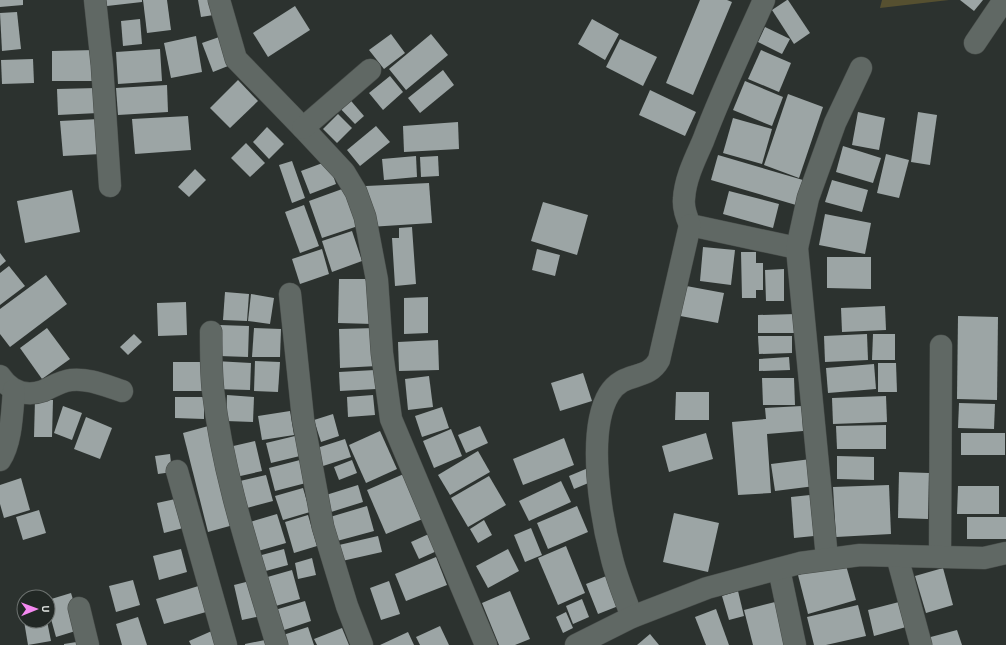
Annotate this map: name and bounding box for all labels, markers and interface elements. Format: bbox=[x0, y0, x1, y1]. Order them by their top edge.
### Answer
north arrow bbox=[16, 589, 56, 629]
text: U bbox=[40, 605, 51, 612]

